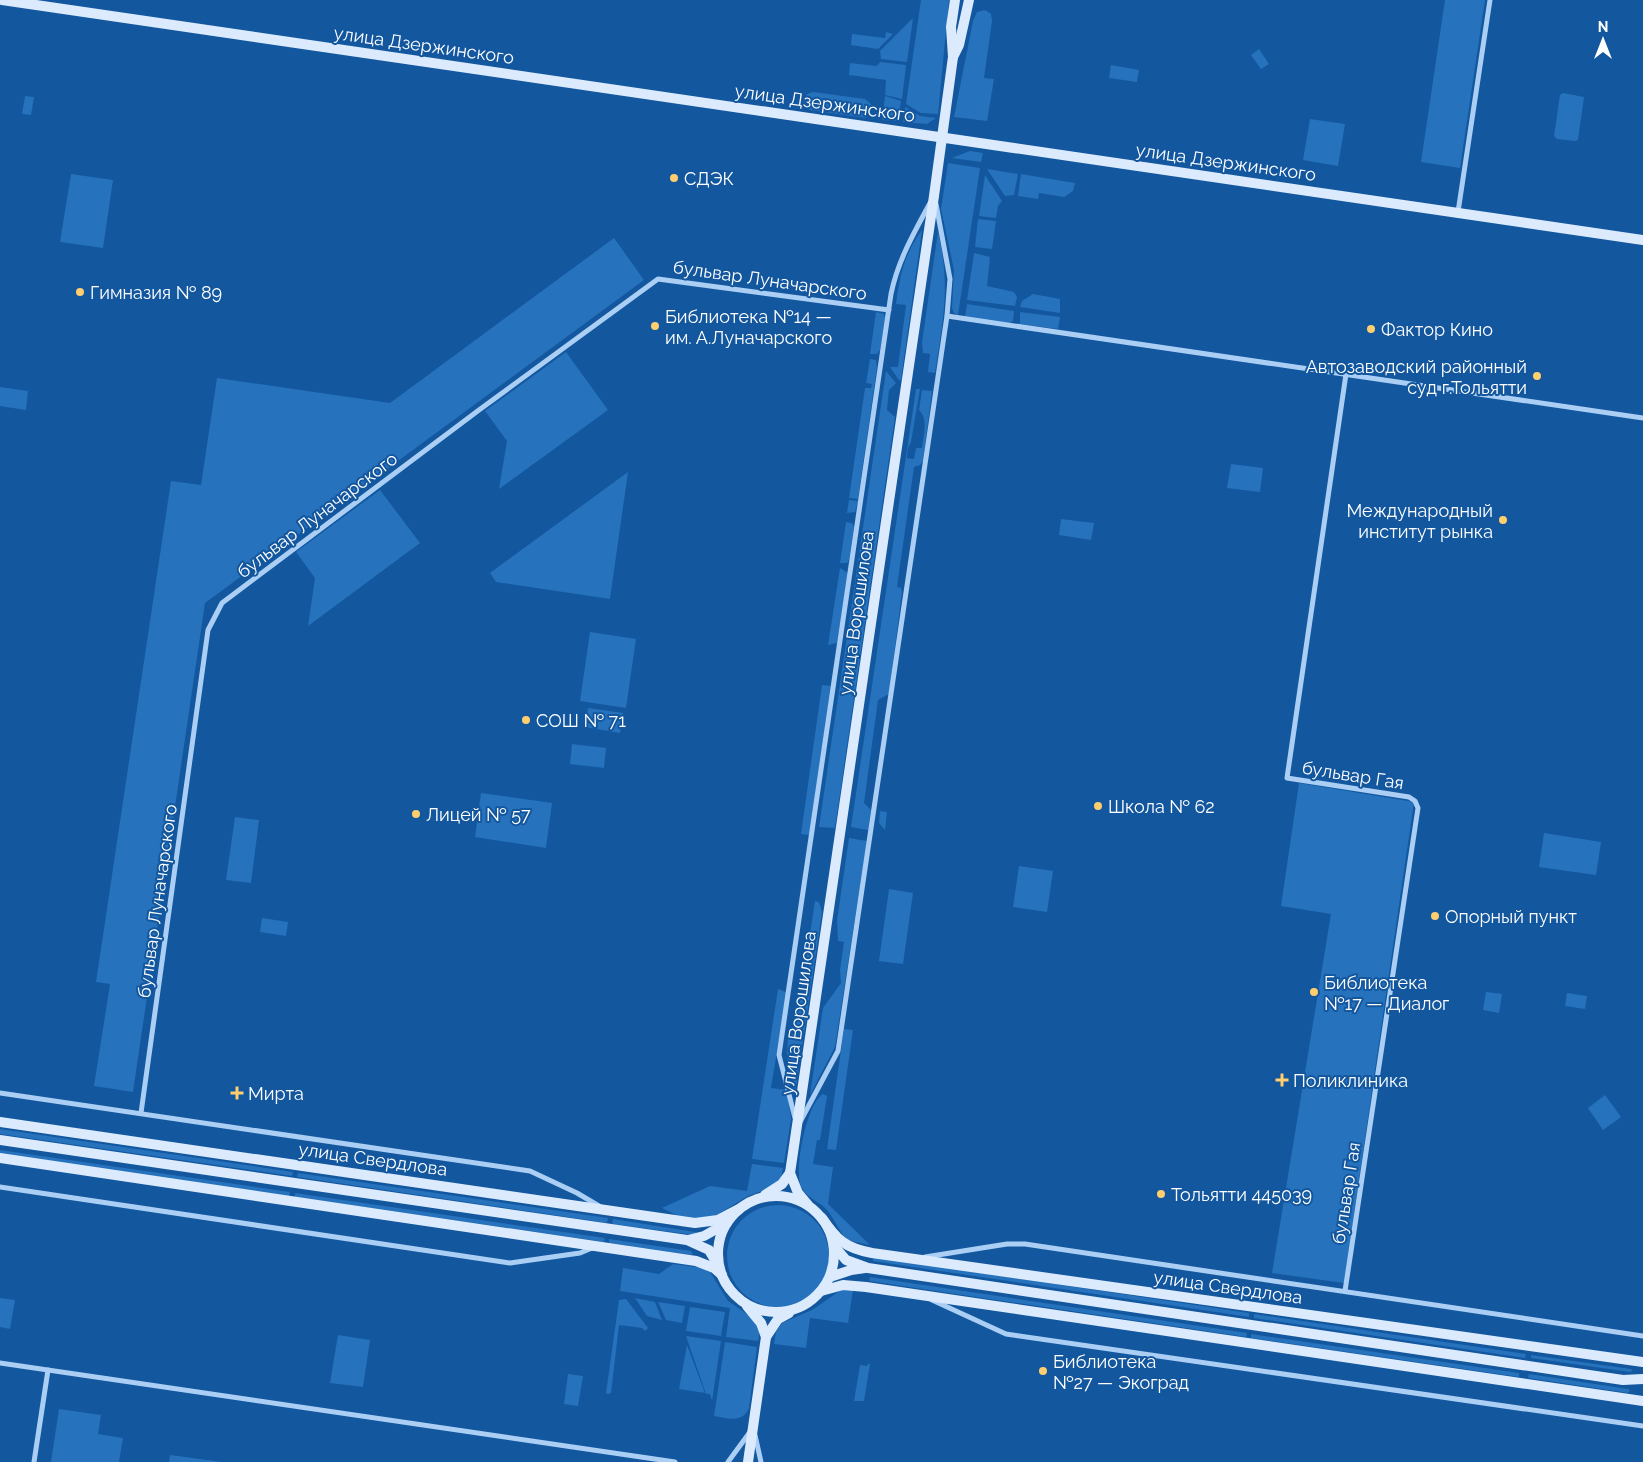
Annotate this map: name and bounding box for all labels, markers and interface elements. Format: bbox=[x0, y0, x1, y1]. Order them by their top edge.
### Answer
north arrow bbox=[1578, 15, 1628, 65]
text: N bbox=[1598, 19, 1608, 35]
street label: улица Дзержинского bbox=[333, 22, 516, 68]
street label: улица Дзержинского bbox=[734, 80, 917, 126]
street label: улица Дзержинского bbox=[1135, 139, 1318, 185]
place label: СДЭК bbox=[684, 168, 734, 189]
marker: СДЭК bbox=[668, 172, 680, 184]
street label: бульвар Луначарского bbox=[672, 256, 868, 304]
place label: Гимназия № 89 bbox=[90, 282, 222, 303]
marker: Гимназия № 89 bbox=[74, 286, 86, 298]
place label: Библиотека №14 — им. А.Луначарского bbox=[665, 306, 832, 348]
place label: Фактор Кино bbox=[1381, 319, 1493, 340]
marker: Библиотека №14 — им. А.Луначарского bbox=[649, 320, 661, 332]
marker: Фактор Кино bbox=[1365, 323, 1377, 335]
place label: Автозаводский районный суд г.Тольятти bbox=[1306, 356, 1527, 398]
marker: Автозаводский районный суд г.Тольятти bbox=[1531, 370, 1543, 382]
street label: бульвар Луначарского bbox=[233, 448, 402, 582]
place label: Международный институт рынка bbox=[1346, 500, 1493, 542]
marker: Международный институт рынка bbox=[1497, 514, 1509, 526]
street label: улица Ворошилова bbox=[834, 530, 878, 696]
place label: СОШ № 71 bbox=[536, 710, 626, 731]
marker: СОШ № 71 bbox=[520, 714, 532, 726]
street label: бульвар Гая bbox=[1301, 757, 1405, 793]
place label: Школа № 62 bbox=[1108, 796, 1215, 817]
marker: Школа № 62 bbox=[1092, 800, 1104, 812]
street label: бульвар Луначарского bbox=[133, 803, 181, 999]
place label: Лицей № 57 bbox=[426, 804, 531, 825]
marker: Лицей № 57 bbox=[410, 808, 422, 820]
place label: Опорный пункт bbox=[1445, 906, 1577, 927]
marker: Опорный пункт bbox=[1429, 910, 1441, 922]
street label: улица Ворошилова bbox=[776, 930, 820, 1096]
place label: Библиотека №17 — Диалог bbox=[1324, 972, 1449, 1014]
marker: Библиотека №17 — Диалог bbox=[1308, 986, 1320, 998]
place label: Поликлиника bbox=[1293, 1070, 1408, 1091]
marker: Поликлиника bbox=[1275, 1073, 1289, 1087]
place label: Мирта bbox=[248, 1083, 304, 1104]
marker: Мирта bbox=[230, 1086, 244, 1100]
street label: улица Свердлова bbox=[297, 1138, 449, 1180]
street label: бульвар Гая bbox=[1328, 1141, 1364, 1245]
place label: Тольятти 445039 bbox=[1171, 1184, 1312, 1205]
marker: Тольятти 445039 bbox=[1155, 1188, 1167, 1200]
street label: улица Свердлова bbox=[1152, 1266, 1304, 1308]
place label: Библиотека №27 — Экоград bbox=[1053, 1351, 1189, 1393]
marker: Библиотека №27 — Экоград bbox=[1037, 1365, 1049, 1377]

